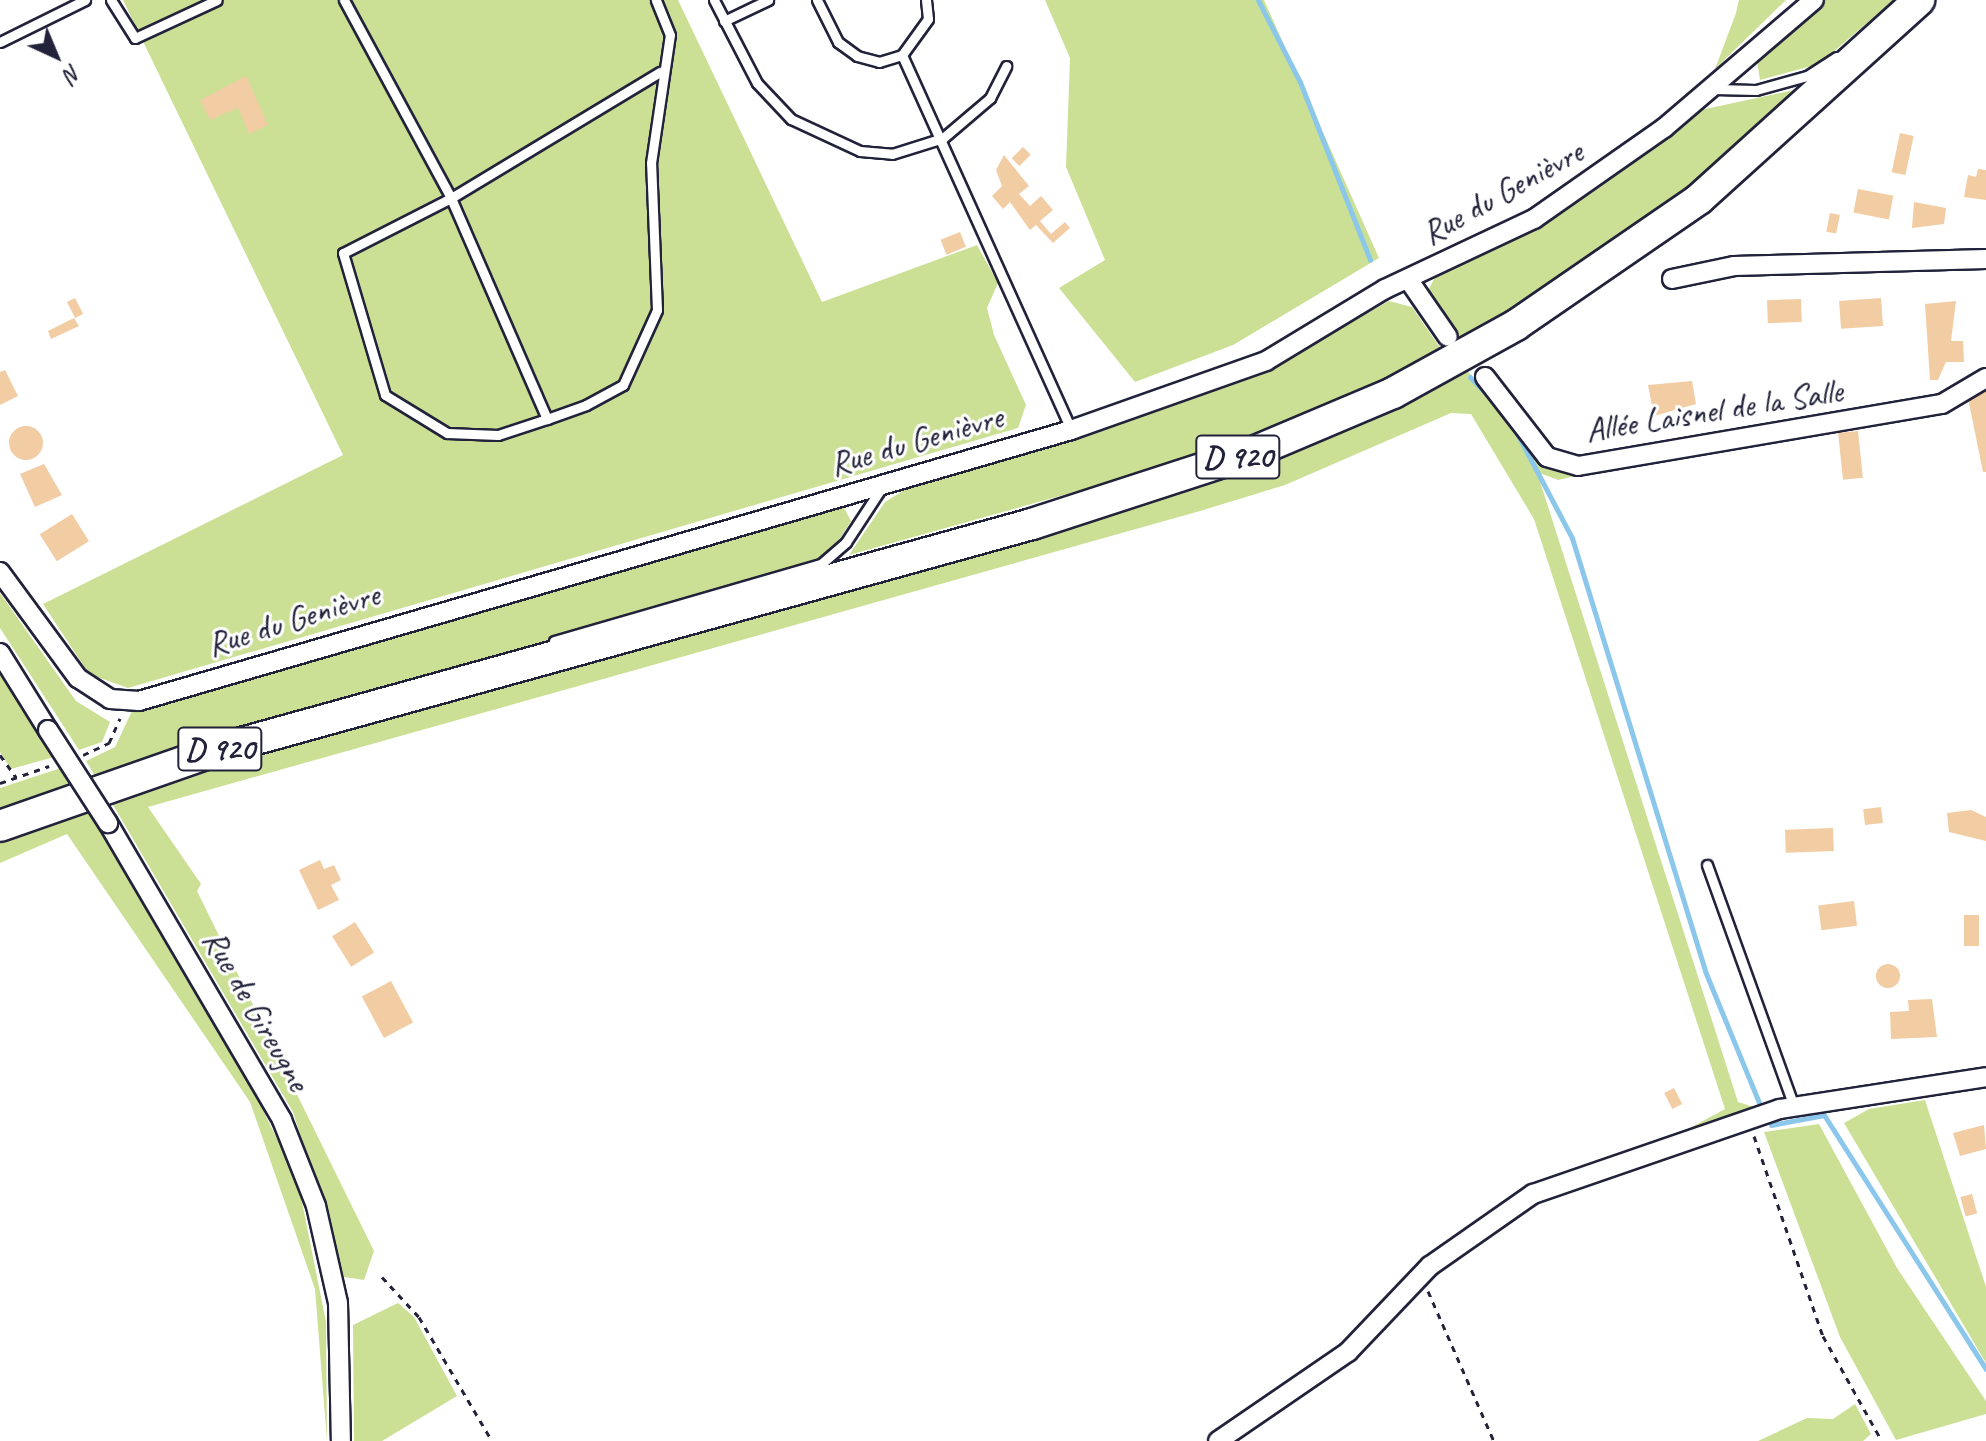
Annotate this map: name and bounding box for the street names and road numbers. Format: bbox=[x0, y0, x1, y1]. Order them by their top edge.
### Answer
street label: Rue du Genièvre bbox=[1414, 131, 1590, 253]
street label: Allée Laisnel de la Salle bbox=[1582, 369, 1846, 451]
street label: Rue du Genièvre bbox=[825, 396, 1007, 484]
road number: D 920 bbox=[1194, 429, 1282, 485]
street label: Rue du Genièvre bbox=[202, 574, 384, 664]
road number: D 920 bbox=[176, 721, 264, 777]
street label: Rue de Gireugne bbox=[195, 922, 319, 1098]

